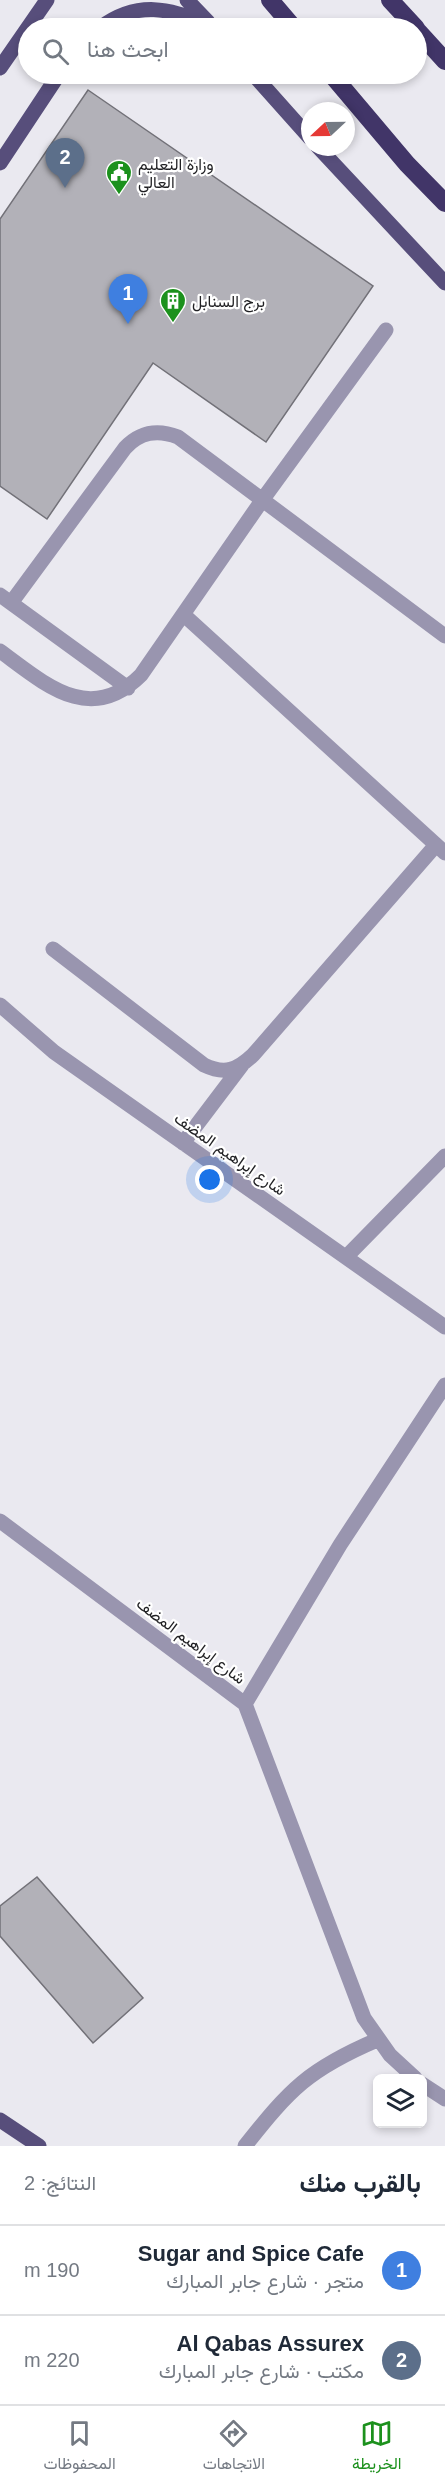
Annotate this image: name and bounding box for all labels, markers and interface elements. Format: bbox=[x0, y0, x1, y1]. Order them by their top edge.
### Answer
search box bbox=[18, 18, 427, 84]
icon: search bbox=[39, 35, 72, 68]
text: ابحث هنا bbox=[87, 37, 169, 62]
north arrow bbox=[301, 102, 355, 156]
pin: 2 bbox=[46, 138, 84, 188]
place label: وزارة التعليم العالي bbox=[138, 156, 214, 196]
public building icon: وزارة التعليم العالي bbox=[104, 158, 134, 196]
pin: 1 bbox=[108, 274, 148, 324]
building icon: برج السنابل bbox=[158, 286, 188, 324]
place label: برج السنابل bbox=[192, 293, 265, 313]
street label: شارع إبراهيم المضف bbox=[170, 1109, 289, 1201]
your location bbox=[195, 1165, 224, 1194]
street label: شارع إبراهيم المضف bbox=[132, 1595, 249, 1690]
map controls bbox=[373, 2074, 427, 2128]
button: layers bbox=[373, 2074, 427, 2128]
text: بالقرب منك bbox=[300, 2168, 421, 2198]
text: النتائج: 2 bbox=[24, 2172, 96, 2194]
text: Sugar and Spice Cafe bbox=[138, 2241, 364, 2266]
text: 190 m bbox=[24, 2259, 80, 2281]
text: 1 bbox=[396, 2259, 407, 2281]
text: متجر · شارع جابر المبارك bbox=[166, 2270, 364, 2292]
text: Al Qabas Assurex bbox=[177, 2331, 364, 2356]
text: 220 m bbox=[24, 2349, 80, 2371]
text: 2 bbox=[396, 2349, 407, 2371]
text: مكتب · شارع جابر المبارك bbox=[159, 2360, 364, 2382]
tab: المحفوظات bbox=[44, 2417, 116, 2478]
tab: الاتجاهات bbox=[203, 2417, 265, 2478]
tab: الخريطة bbox=[352, 2417, 401, 2478]

